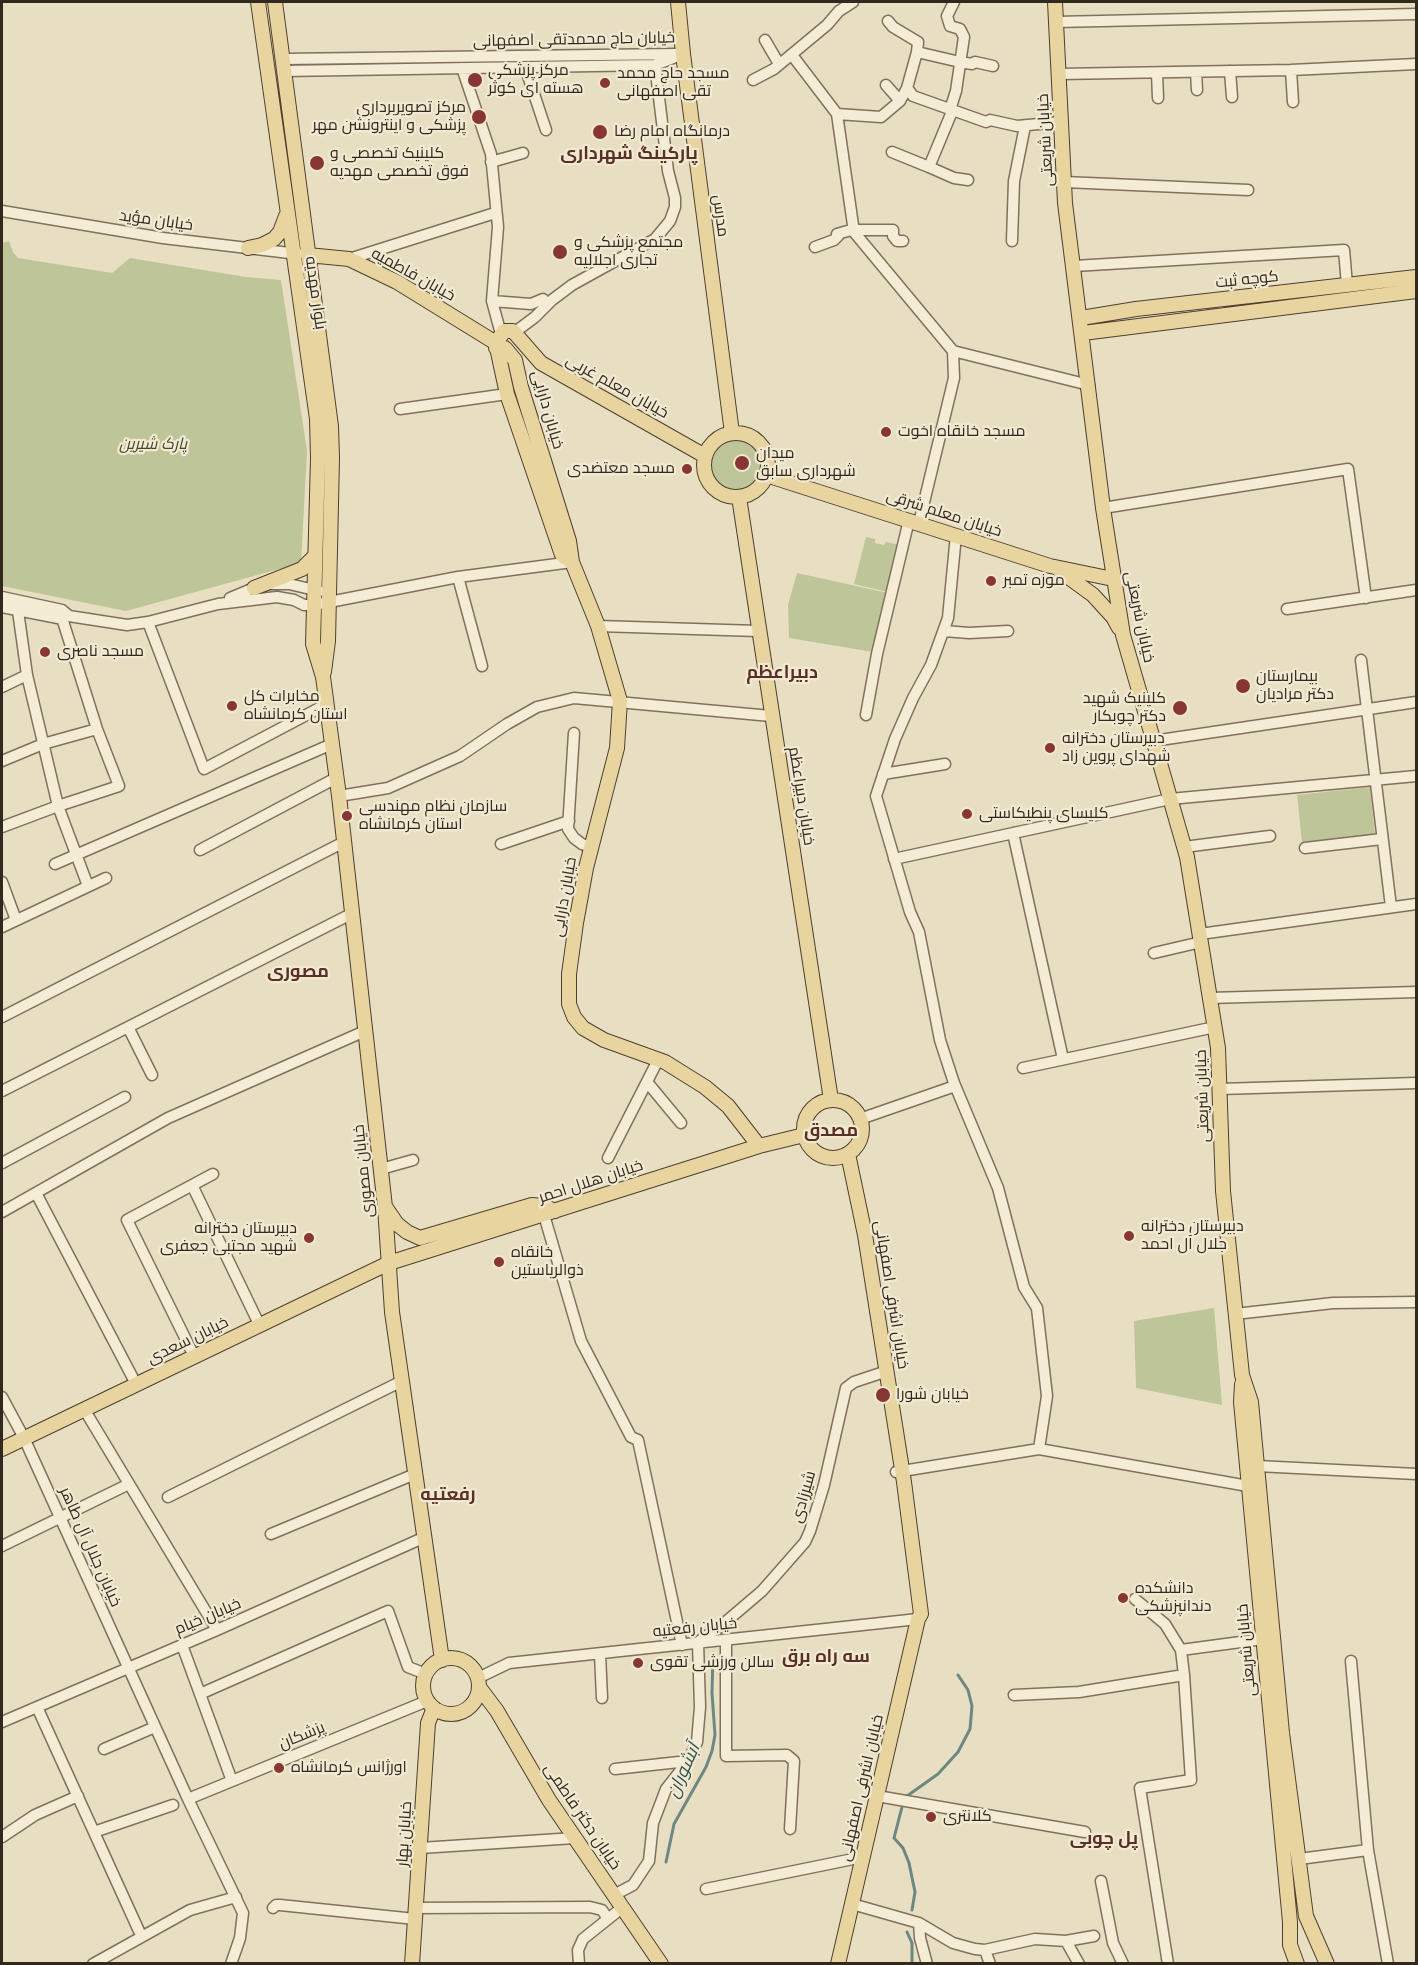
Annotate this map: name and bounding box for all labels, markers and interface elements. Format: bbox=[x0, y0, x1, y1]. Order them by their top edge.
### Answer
street label: خیابان حاج محمدتقی اصفهانی bbox=[473, 29, 675, 51]
place label: مرکز پزشکی هسته ای کوثر bbox=[488, 61, 583, 99]
place label: مسجد حاج محمد تقی اصفهانی bbox=[617, 64, 729, 102]
marker: مرکز پزشکی هسته ای کوثر bbox=[466, 71, 484, 89]
marker: مسجد حاج محمد تقی اصفهانی bbox=[598, 76, 612, 90]
street label: خیابان شریعتی bbox=[1034, 93, 1058, 187]
place label: مرکز تصویربرداری پزشکی و اینترونشن مهر bbox=[312, 98, 466, 136]
marker: مرکز تصویربرداری پزشکی و اینترونشن مهر bbox=[470, 108, 488, 126]
place label: درمانگاه امام رضا bbox=[614, 122, 730, 142]
marker: درمانگاه امام رضا bbox=[591, 123, 609, 141]
district label: پارکینگ شهرداری bbox=[560, 143, 698, 165]
place label: کلینیک تخصصی و فوق تخصصی مهدیه bbox=[330, 144, 469, 182]
marker: کلینیک تخصصی و فوق تخصصی مهدیه bbox=[308, 154, 326, 172]
street label: مدرس bbox=[708, 194, 732, 238]
street label: خیابان مؤید bbox=[118, 206, 194, 236]
place label: مجتمع پزشکی و تجاری اجلالیه bbox=[574, 233, 683, 271]
marker: مجتمع پزشکی و تجاری اجلالیه bbox=[551, 243, 569, 261]
street label: خیابان فاطمیه bbox=[368, 244, 458, 306]
street label: بلوار مهدیه bbox=[300, 255, 330, 331]
street label: کوچه ثبت bbox=[1214, 267, 1280, 293]
street label: خیابان معلم غربی bbox=[562, 351, 672, 423]
street label: خیابان دارایی bbox=[527, 368, 567, 452]
place label: مسجد خانقاه اخوت bbox=[898, 422, 1025, 442]
marker: مسجد خانقاه اخوت bbox=[879, 425, 893, 439]
park label: پارک شیرین bbox=[119, 435, 187, 455]
place label: میدان شهرداری سابق bbox=[756, 444, 856, 482]
marker: میدان شهرداری سابق bbox=[733, 454, 751, 472]
place label: مسجد معتضدی bbox=[567, 459, 675, 479]
marker: مسجد معتضدی bbox=[680, 462, 694, 476]
street label: خیابان معلم شرقی bbox=[884, 486, 1004, 542]
street label: خیابان شریعتی bbox=[1120, 570, 1158, 664]
place label: موزه تمبر bbox=[1003, 571, 1065, 591]
marker: موزه تمبر bbox=[984, 574, 998, 588]
place label: مسجد ناصری bbox=[57, 642, 144, 662]
marker: مسجد ناصری bbox=[38, 645, 52, 659]
district label: دبیراعظم bbox=[746, 662, 818, 684]
place label: بیمارستان دکتر مرادیان bbox=[1256, 667, 1334, 705]
marker: بیمارستان دکتر مرادیان bbox=[1234, 677, 1252, 695]
place label: مخابرات کل استان کرمانشاه bbox=[244, 687, 348, 725]
place label: کلینیک شهید دکتر چوبکار bbox=[1083, 689, 1166, 727]
marker: مخابرات کل استان کرمانشاه bbox=[225, 699, 239, 713]
marker: کلینیک شهید دکتر چوبکار bbox=[1171, 699, 1189, 717]
place label: دبیرستان دخترانه شهدای پروین زاد bbox=[1062, 729, 1170, 767]
marker: دبیرستان دخترانه شهدای پروین زاد bbox=[1043, 741, 1057, 755]
street label: خیابان دبیراعظم bbox=[784, 745, 818, 847]
place label: سازمان نظام مهندسی استان کرمانشاه bbox=[359, 797, 507, 835]
place label: کلیسای پنطیکاستی bbox=[979, 804, 1108, 824]
marker: کلیسای پنطیکاستی bbox=[960, 807, 974, 821]
marker: سازمان نظام مهندسی استان کرمانشاه bbox=[340, 809, 354, 823]
street label: خیابان دارایی bbox=[549, 855, 581, 939]
district label: مصوری bbox=[267, 961, 329, 983]
street label: خیابان شریعتی bbox=[1192, 1049, 1214, 1143]
district label: مصدق bbox=[804, 1120, 858, 1142]
street label: خیابان مصوری bbox=[350, 1123, 378, 1219]
street label: خیابان هلال احمر bbox=[536, 1156, 646, 1208]
place label: دبیرستان دخترانه جلال آل احمد bbox=[1141, 1217, 1244, 1255]
place label: دبیرستان دخترانه شهید مجتبی جعفری bbox=[160, 1219, 297, 1257]
street label: خیابان اشرفی اصفهانی bbox=[870, 1219, 912, 1371]
marker: دبیرستان دخترانه جلال آل احمد bbox=[1122, 1229, 1136, 1243]
marker: دبیرستان دخترانه شهید مجتبی جعفری bbox=[302, 1231, 316, 1245]
place label: خانقاه ذوالریاستین bbox=[511, 1243, 584, 1281]
marker: خانقاه ذوالریاستین bbox=[492, 1255, 506, 1269]
street label: خیابان سعدی bbox=[144, 1313, 232, 1369]
place label: خیابان شورا bbox=[896, 1385, 969, 1405]
marker: خیابان شورا bbox=[874, 1386, 892, 1404]
street label: شیرزادی bbox=[787, 1469, 821, 1525]
street label: خیابان جلال آل طاهر bbox=[55, 1484, 125, 1610]
district label: رفعتیه bbox=[420, 1484, 476, 1506]
place label: دانشکده دندانپزشکی bbox=[1135, 1579, 1212, 1617]
marker: دانشکده دندانپزشکی bbox=[1116, 1591, 1130, 1605]
street label: خیابان خیام bbox=[172, 1594, 244, 1640]
street label: خیابان شریعتی bbox=[1233, 1603, 1261, 1697]
street label: خیابان رفعتیه bbox=[652, 1614, 738, 1642]
district label: سه راه برق bbox=[782, 1646, 870, 1668]
place label: سالن ورزشی تقوی bbox=[650, 1653, 774, 1673]
marker: سالن ورزشی تقوی bbox=[631, 1656, 645, 1670]
street label: خیابان اشرفی اصفهانی bbox=[836, 1713, 888, 1863]
street label: پزشکان bbox=[276, 1718, 328, 1754]
water label: آبشوران bbox=[663, 1741, 705, 1801]
place label: اورژانس کرمانشاه bbox=[291, 1758, 407, 1778]
street label: خیابان دکتر فاطمی bbox=[539, 1760, 625, 1874]
marker: اورژانس کرمانشاه bbox=[272, 1761, 286, 1775]
street label: خیابان بهار bbox=[393, 1801, 417, 1867]
place label: کلانتری bbox=[943, 1807, 992, 1827]
marker: کلانتری bbox=[924, 1810, 938, 1824]
district label: پل چوبی bbox=[1070, 1828, 1138, 1850]

